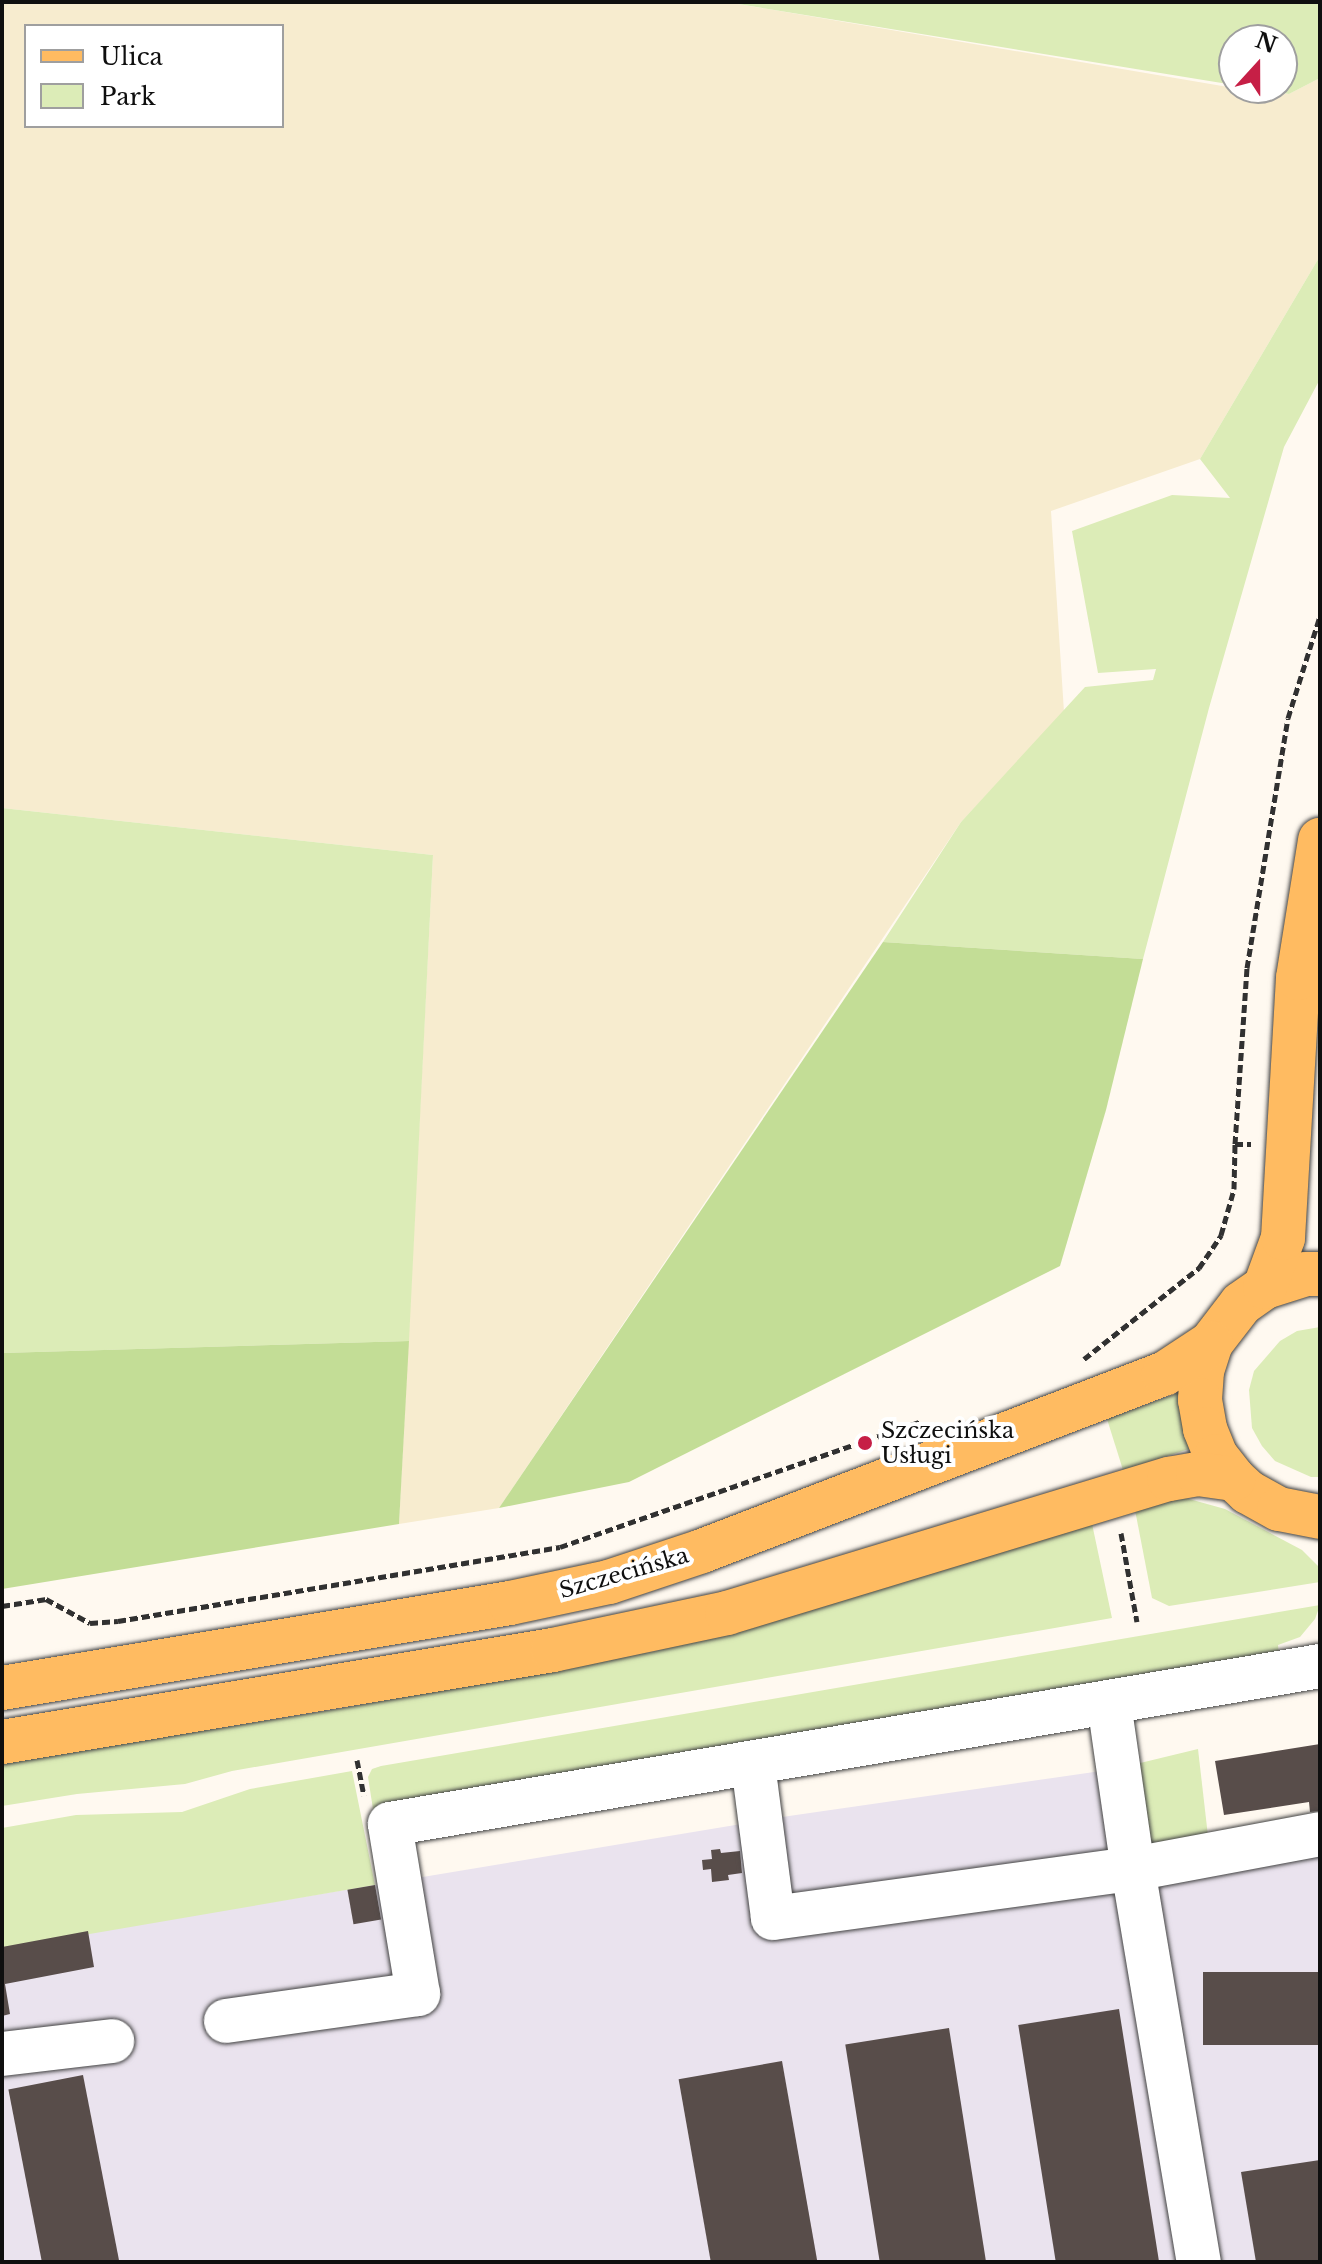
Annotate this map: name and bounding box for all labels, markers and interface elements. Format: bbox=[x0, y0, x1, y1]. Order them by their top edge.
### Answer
legend bbox=[24, 24, 284, 128]
north arrow bbox=[1218, 24, 1298, 104]
text: N bbox=[1252, 27, 1281, 59]
text: Ulica bbox=[100, 42, 163, 71]
text: Park bbox=[100, 82, 156, 111]
place label: Szczecińska Usługi bbox=[881, 1417, 1014, 1468]
marker: Szczecińska Usługi bbox=[856, 1434, 874, 1452]
street label: Szczecińska bbox=[556, 1542, 692, 1604]

